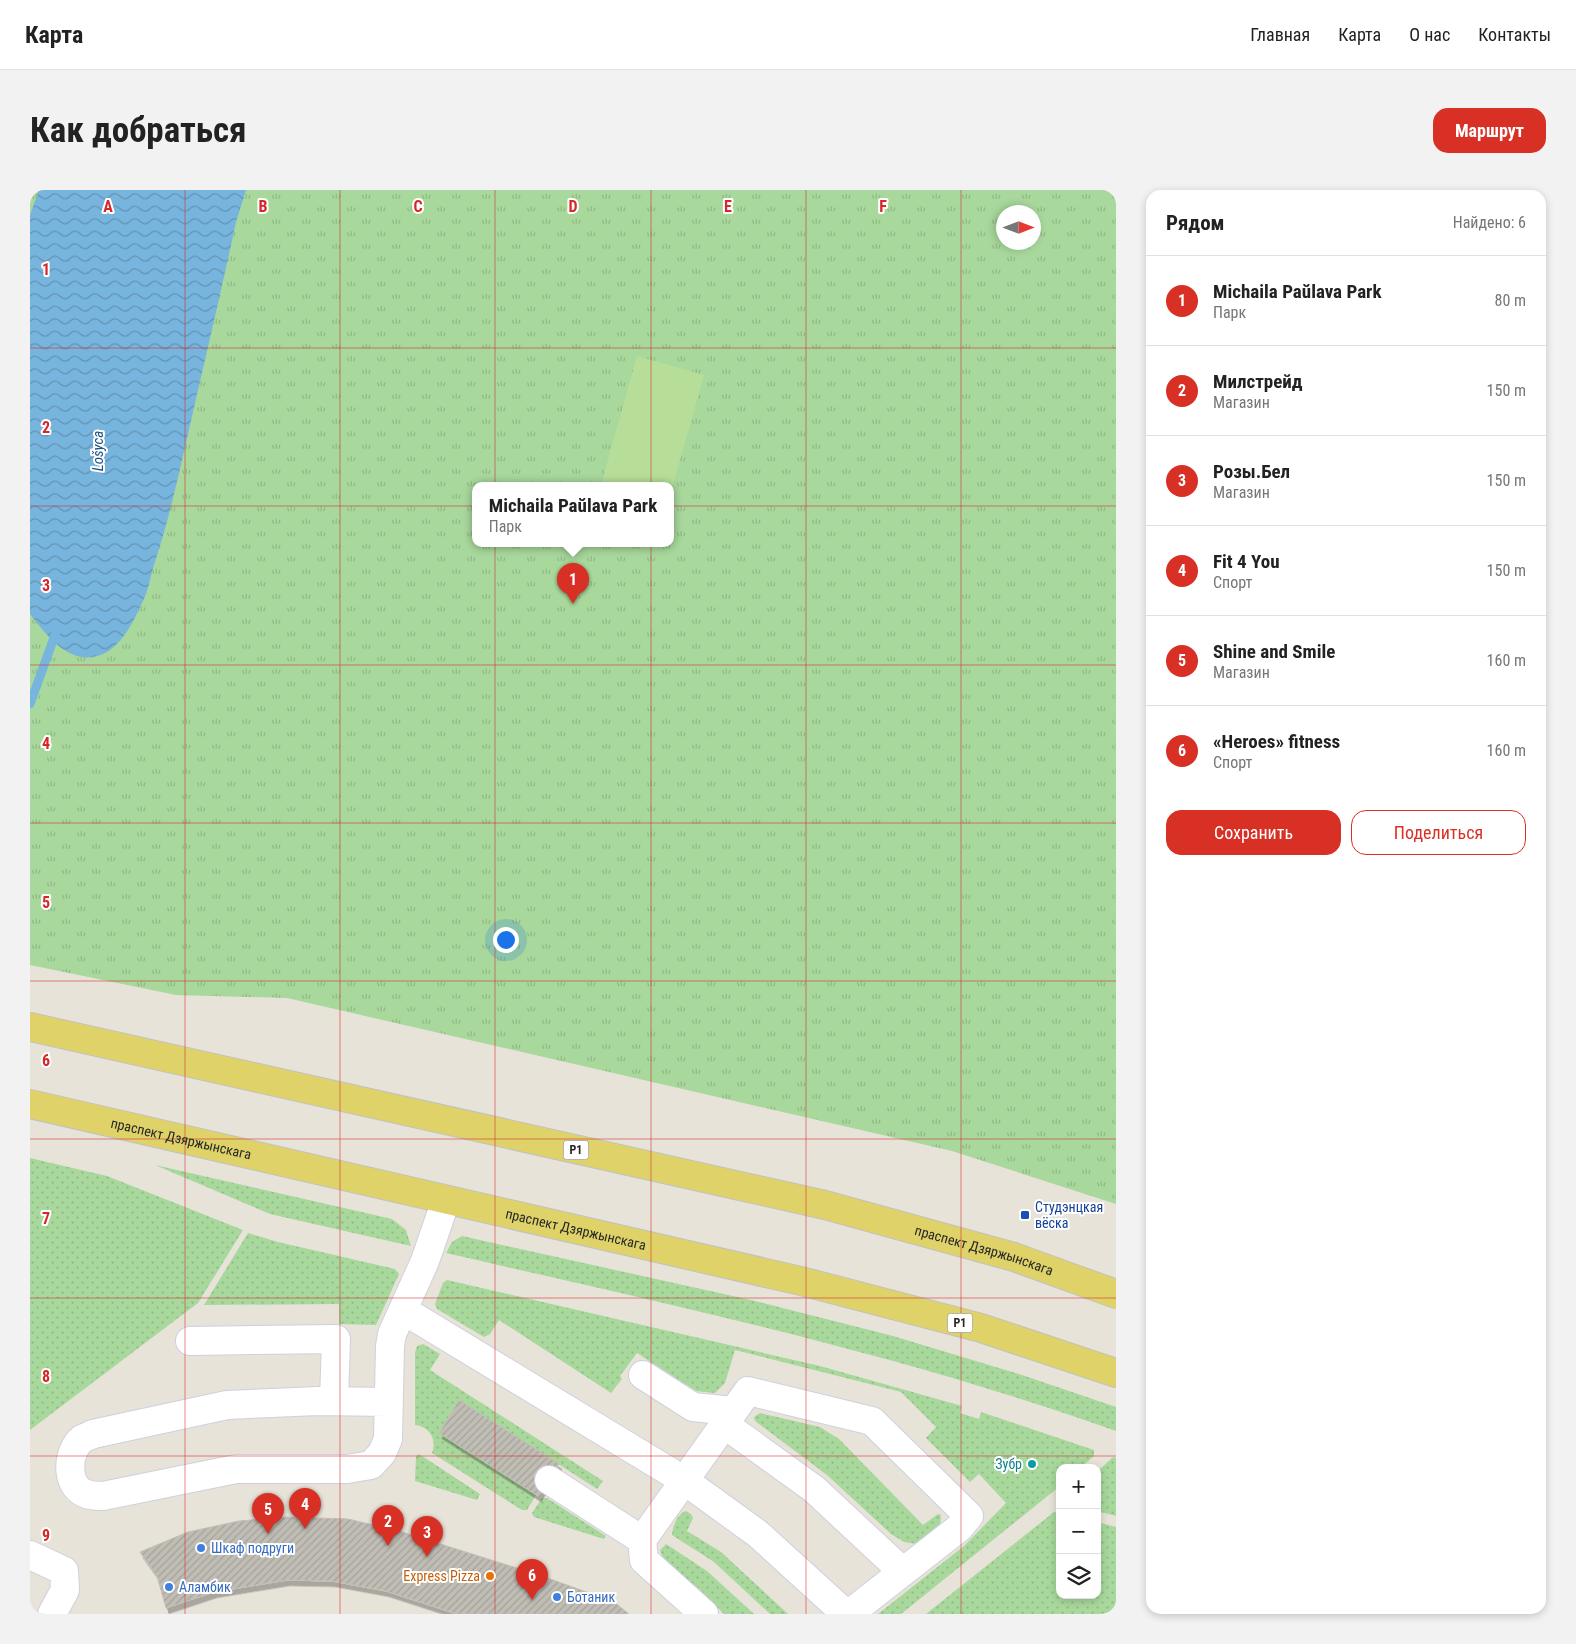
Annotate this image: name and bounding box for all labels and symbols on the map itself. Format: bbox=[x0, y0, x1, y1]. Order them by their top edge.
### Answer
text: A bbox=[103, 197, 113, 216]
text: B bbox=[259, 197, 268, 216]
text: C bbox=[413, 197, 423, 216]
text: D bbox=[568, 197, 578, 216]
text: E bbox=[724, 197, 732, 216]
text: F bbox=[879, 197, 887, 216]
north arrow bbox=[996, 205, 1041, 250]
text: 1 bbox=[42, 260, 50, 279]
text: 2 bbox=[42, 418, 50, 437]
water label: Lošyca bbox=[89, 431, 107, 471]
pin: 1 bbox=[557, 563, 589, 604]
text: 3 bbox=[42, 576, 50, 595]
text: 4 bbox=[42, 734, 50, 753]
text: 5 bbox=[42, 893, 50, 912]
your location bbox=[493, 927, 519, 953]
text: 6 bbox=[42, 1051, 50, 1070]
street label: праспект Дзяржынскага bbox=[109, 1115, 253, 1163]
road number: Р1 bbox=[564, 1140, 588, 1160]
place label: Студэнцкая вёска bbox=[1035, 1199, 1103, 1231]
street label: праспект Дзяржынскага bbox=[504, 1205, 648, 1253]
text: 7 bbox=[42, 1209, 50, 1228]
marker: Студэнцкая вёска bbox=[1019, 1209, 1031, 1221]
street label: праспект Дзяржынскага bbox=[913, 1222, 1055, 1279]
road number: Р1 bbox=[948, 1314, 972, 1332]
text: 8 bbox=[42, 1367, 50, 1386]
place label: Зубр bbox=[995, 1456, 1022, 1472]
marker: Зубр bbox=[1026, 1458, 1038, 1470]
pin: 4 bbox=[289, 1488, 321, 1529]
pin: 5 bbox=[252, 1493, 284, 1534]
pin: 2 bbox=[372, 1505, 404, 1546]
pin: 3 bbox=[411, 1516, 443, 1557]
text: 9 bbox=[42, 1526, 50, 1545]
place label: Шкаф подруги bbox=[211, 1540, 294, 1556]
marker: Шкаф подруги bbox=[195, 1542, 207, 1554]
pin: 6 bbox=[516, 1559, 548, 1600]
place label: Express Pizza bbox=[403, 1568, 480, 1584]
marker: Express Pizza bbox=[484, 1570, 496, 1582]
place label: Аламбик bbox=[179, 1579, 231, 1595]
marker: Аламбик bbox=[163, 1581, 175, 1593]
place label: Ботаник bbox=[567, 1589, 615, 1605]
marker: Ботаник bbox=[551, 1591, 563, 1603]

